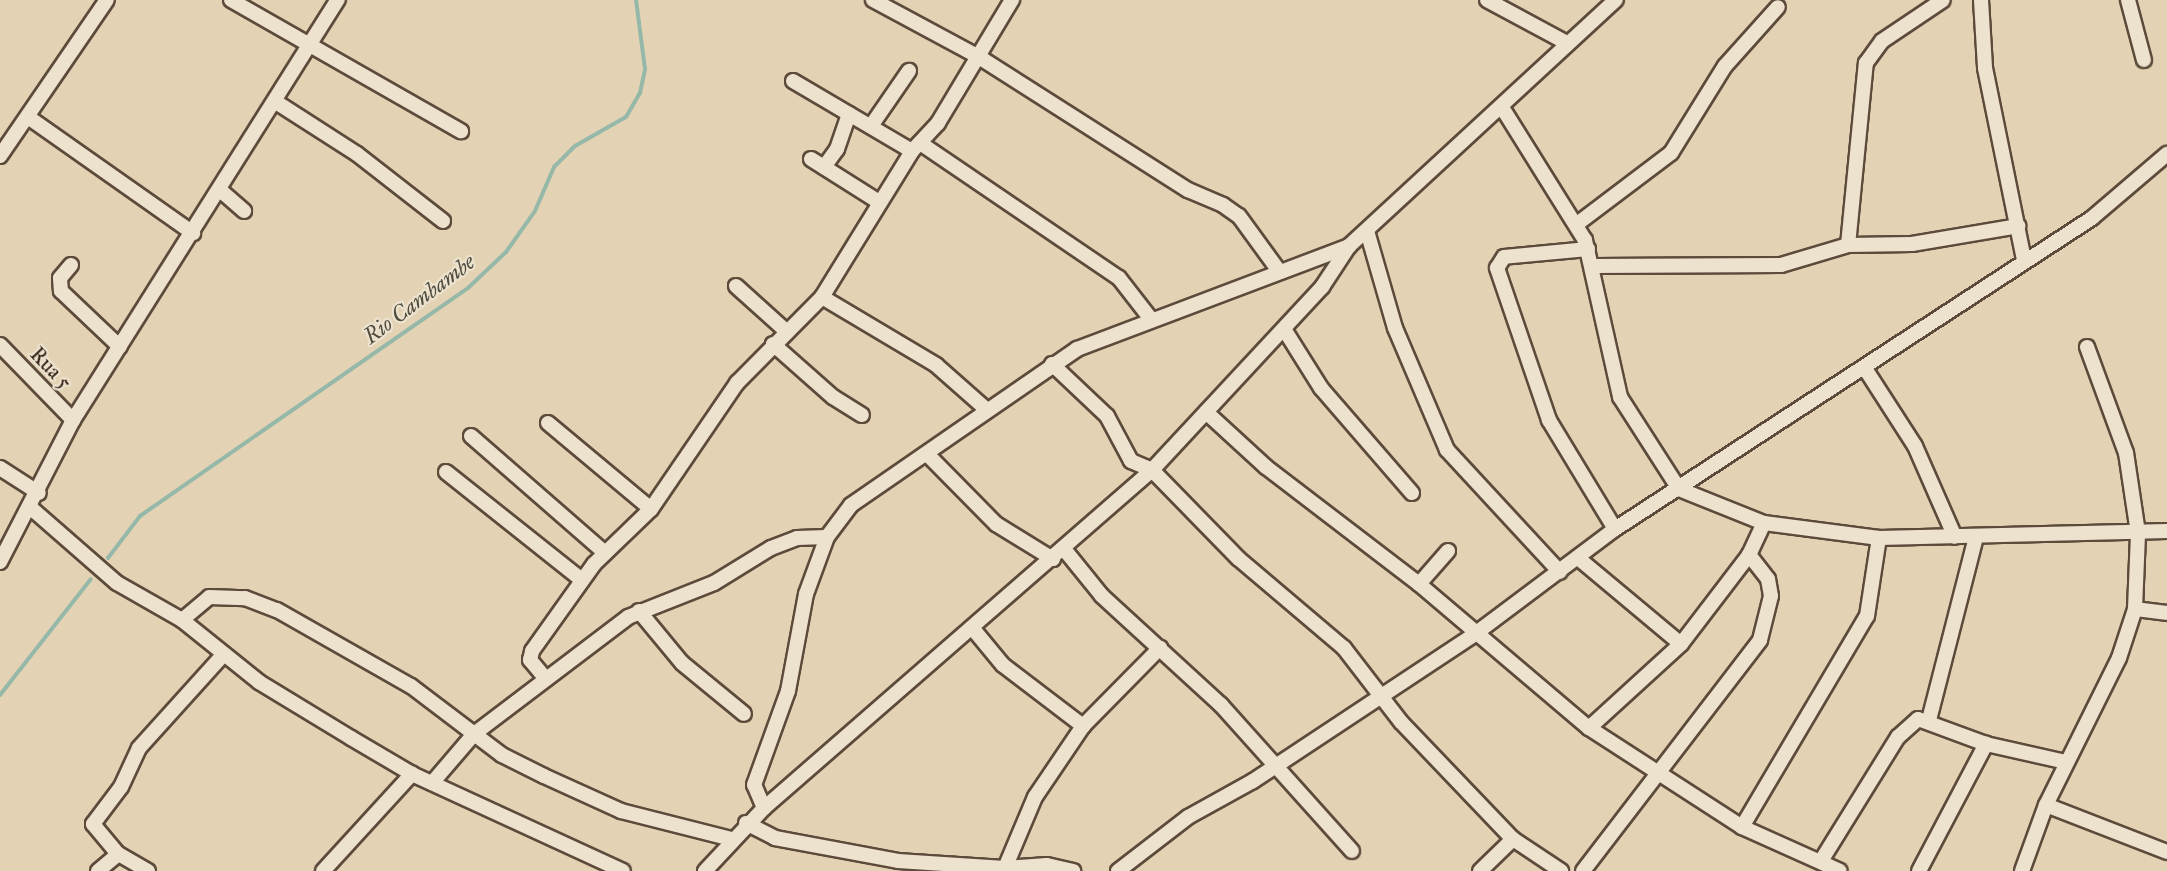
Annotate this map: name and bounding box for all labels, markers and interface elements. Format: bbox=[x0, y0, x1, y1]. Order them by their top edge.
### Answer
water label: Rio Cambambe bbox=[358, 249, 480, 349]
street label: Rua 5 bbox=[25, 342, 77, 394]

